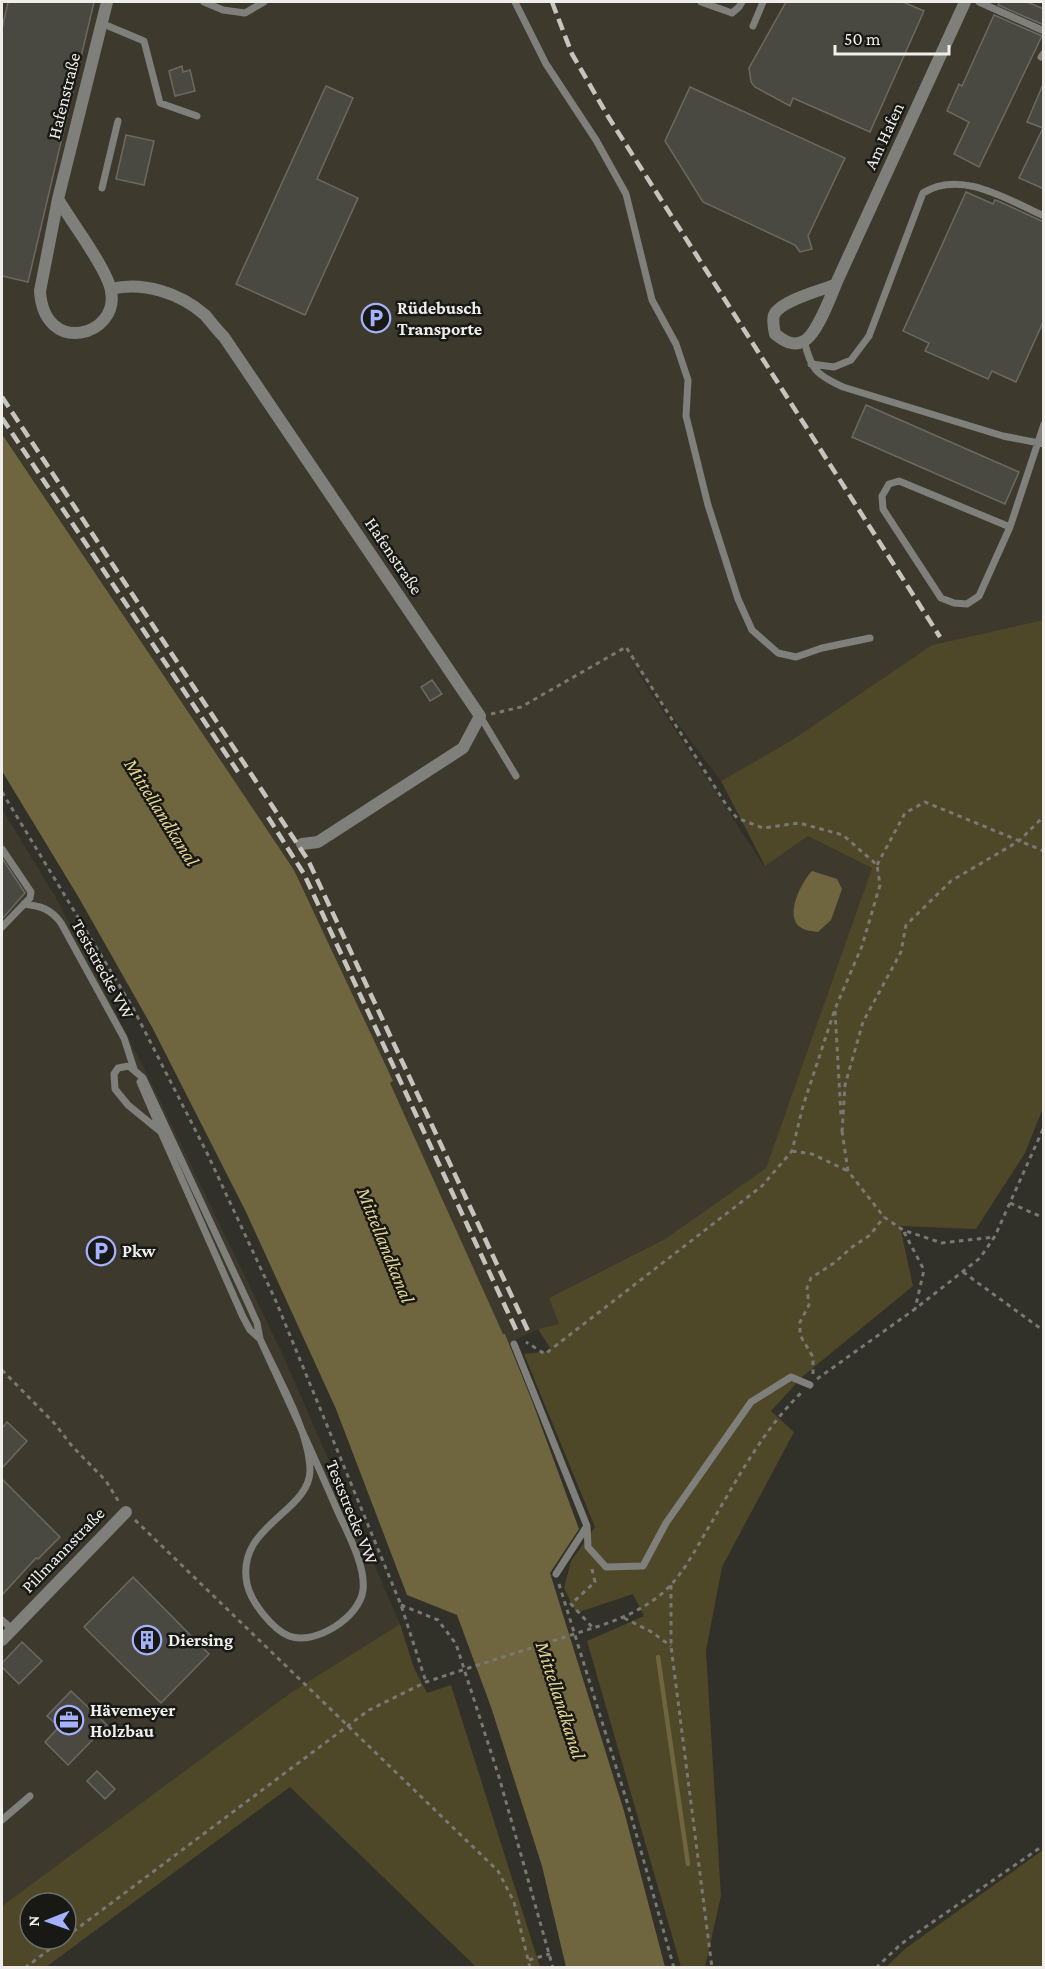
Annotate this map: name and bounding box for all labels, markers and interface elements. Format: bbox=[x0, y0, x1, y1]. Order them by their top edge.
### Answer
scale bar bbox=[835, 18, 949, 56]
text: 50 m bbox=[844, 29, 881, 49]
street label: Hafenstraße bbox=[44, 51, 84, 141]
street label: Am Hafen bbox=[860, 99, 908, 172]
place label: Rüdebusch Transporte bbox=[397, 298, 482, 339]
parking icon: Rüdebusch Transporte bbox=[360, 302, 392, 334]
street label: Hafenstraße bbox=[361, 514, 427, 598]
water label: Mittellandkanal bbox=[120, 753, 204, 871]
street label: Teststrecke VW bbox=[67, 916, 139, 1023]
water label: Mittellandkanal bbox=[352, 1183, 420, 1307]
parking icon: Pkw bbox=[85, 1235, 117, 1267]
place label: Pkw bbox=[122, 1241, 156, 1261]
street label: Teststrecke VW bbox=[322, 1457, 382, 1568]
street label: Pillmannstraße bbox=[17, 1503, 109, 1597]
building icon: Diersing bbox=[131, 1624, 163, 1656]
place label: Diersing bbox=[168, 1630, 233, 1650]
water label: Mittellandkanal bbox=[531, 1637, 591, 1763]
place label: Hävemeyer Holzbau bbox=[90, 1700, 175, 1741]
office icon: Hävemeyer Holzbau bbox=[53, 1704, 85, 1736]
north arrow bbox=[18, 1891, 78, 1951]
text: N bbox=[25, 1916, 42, 1927]

